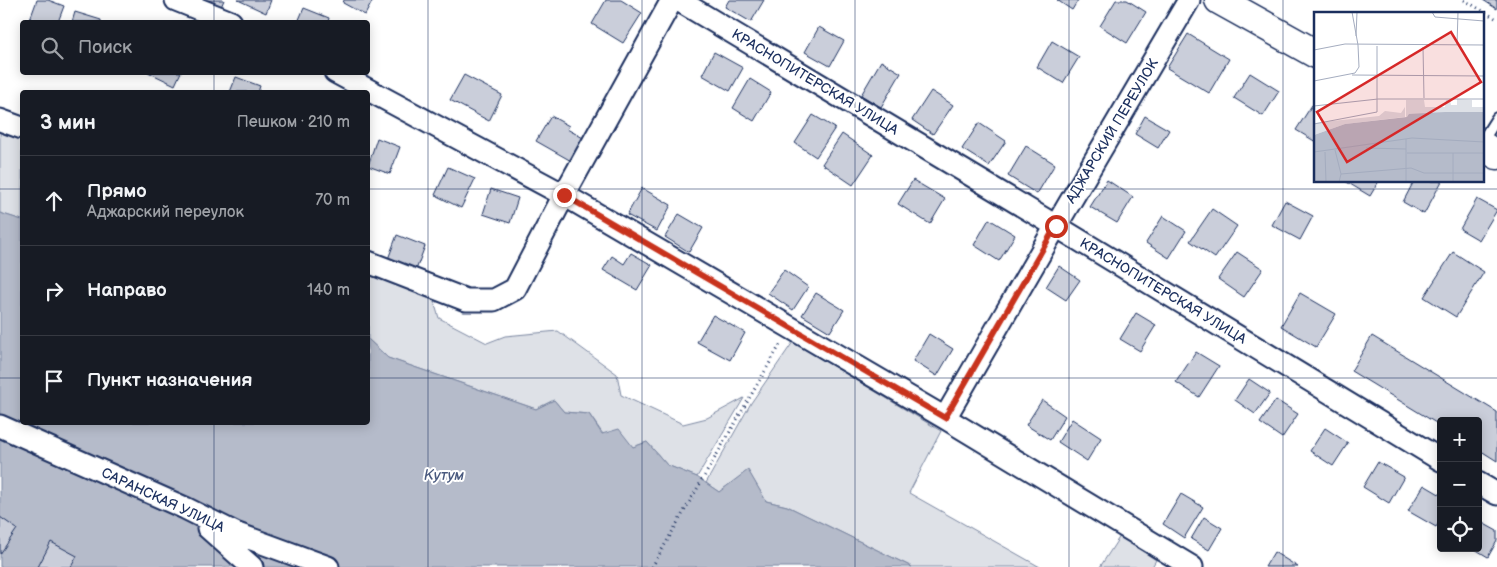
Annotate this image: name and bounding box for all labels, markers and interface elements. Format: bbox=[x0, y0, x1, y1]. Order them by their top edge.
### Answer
inset map bbox=[1314, 12, 1484, 182]
search box bbox=[20, 20, 370, 75]
street label: КРАСНОПИТЕРСКАЯ УЛИЦА bbox=[729, 25, 902, 139]
icon: search bbox=[38, 34, 66, 62]
text: Поиск bbox=[78, 36, 132, 59]
street label: АДЖАРСКИЙ ПЕРЕУЛОК bbox=[1062, 55, 1162, 207]
text: 3 мин bbox=[40, 110, 96, 135]
text: Пешком · 210 m bbox=[237, 113, 350, 132]
text: Прямо bbox=[87, 180, 147, 203]
route end bbox=[553, 184, 576, 207]
icon: ahead bbox=[40, 187, 68, 215]
text: 70 m bbox=[315, 191, 350, 210]
text: Аджарский переулок bbox=[87, 203, 244, 222]
route start bbox=[1045, 215, 1068, 238]
street label: КРАСНОПИТЕРСКАЯ УЛИЦА bbox=[1077, 234, 1250, 348]
icon: right bbox=[40, 277, 68, 305]
text: Направо bbox=[87, 279, 167, 302]
text: 140 m bbox=[307, 281, 350, 300]
icon: arrive bbox=[40, 367, 68, 395]
text: Пункт назначения bbox=[87, 369, 252, 392]
map controls bbox=[1437, 417, 1482, 552]
button: + bbox=[1437, 417, 1482, 462]
button: − bbox=[1437, 462, 1482, 507]
street label: САРАНСКАЯ УЛИЦА bbox=[99, 464, 228, 536]
water label: Кутум bbox=[424, 466, 464, 485]
button: locate bbox=[1437, 507, 1482, 552]

